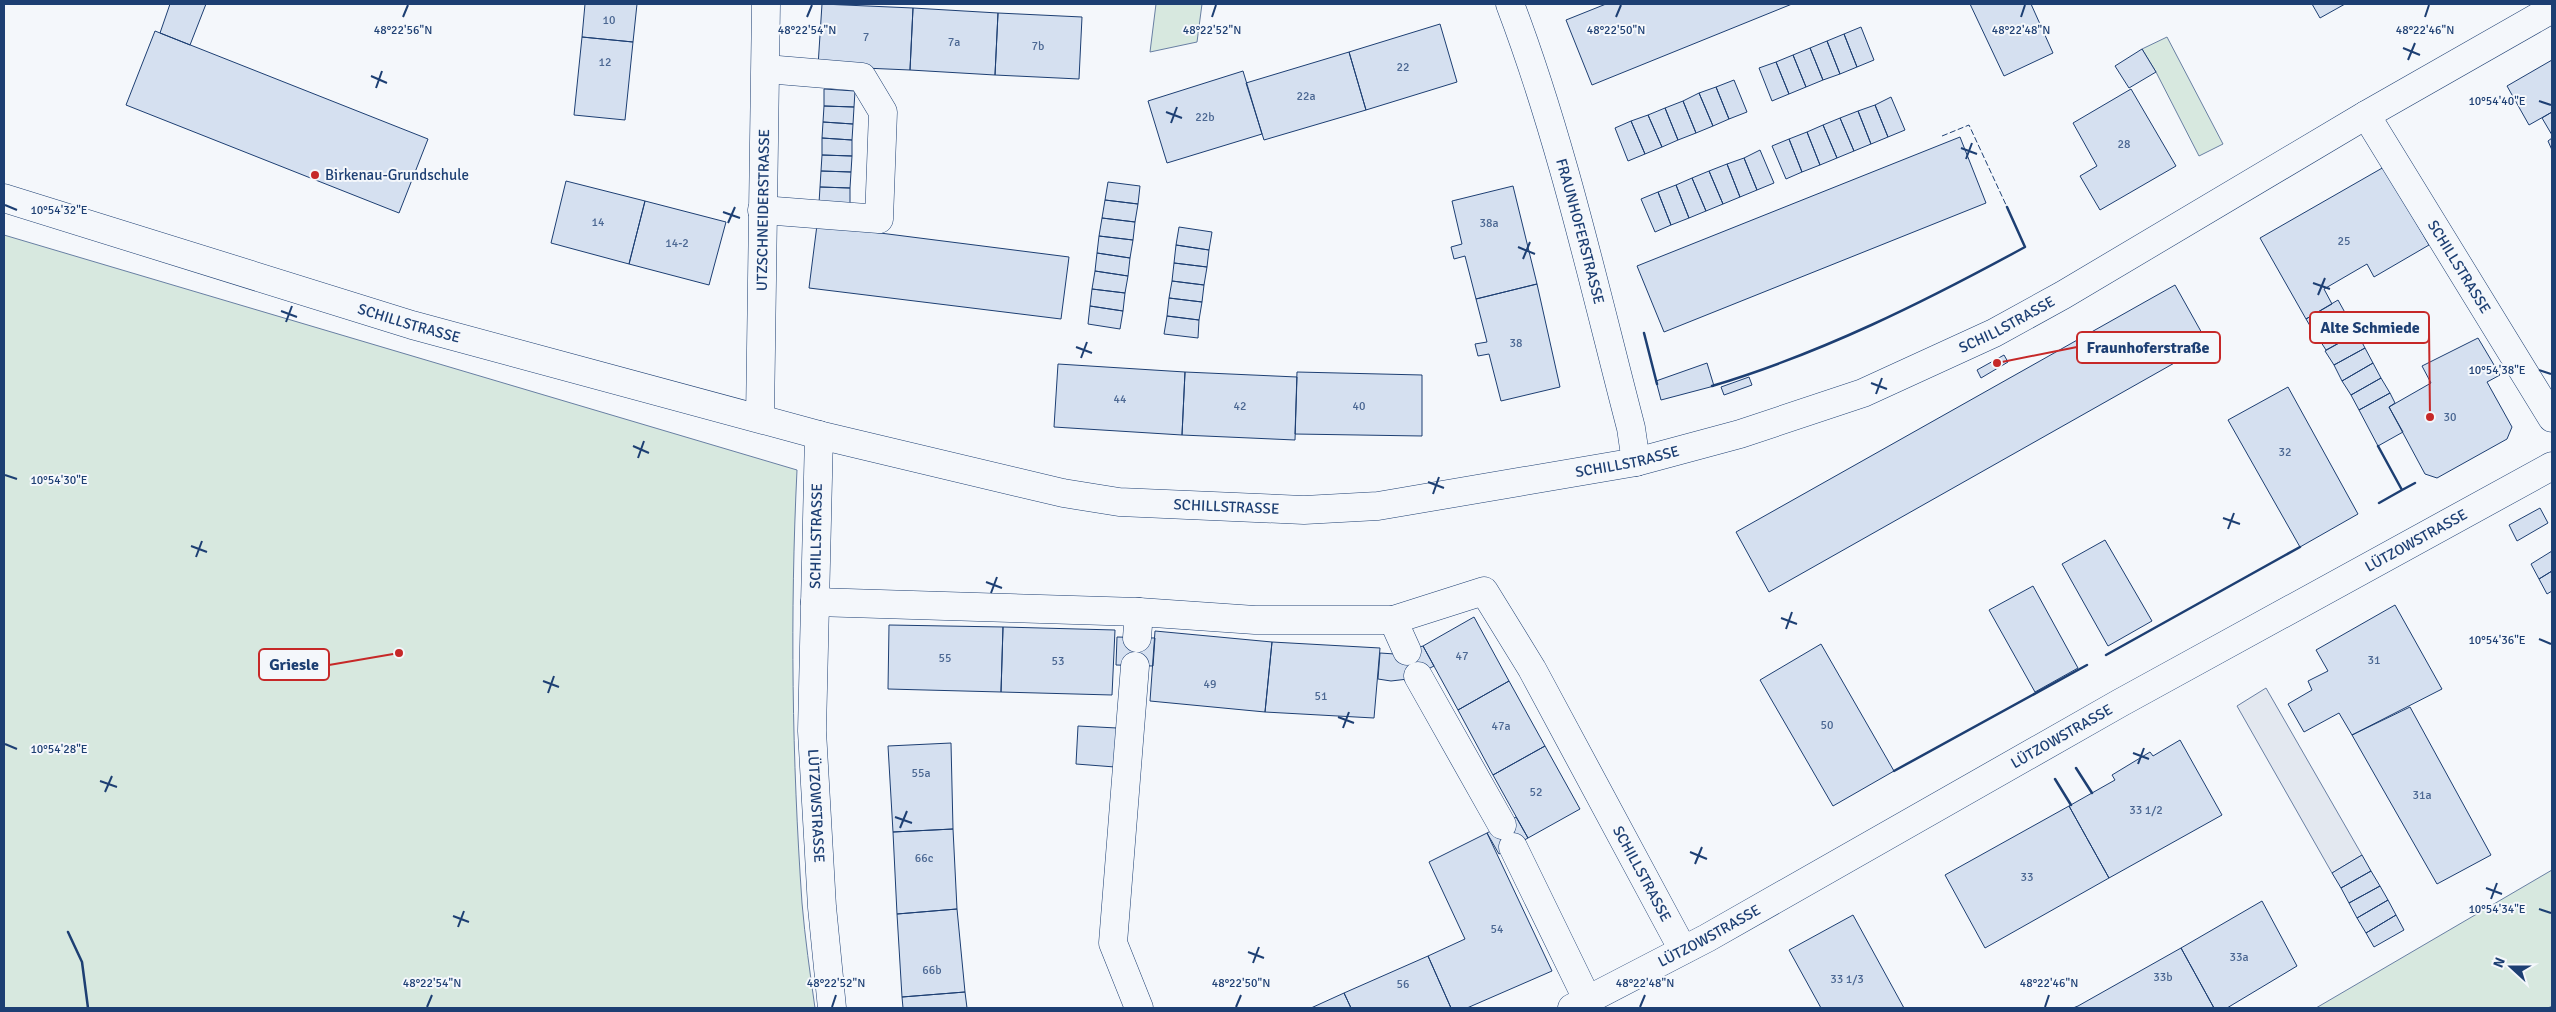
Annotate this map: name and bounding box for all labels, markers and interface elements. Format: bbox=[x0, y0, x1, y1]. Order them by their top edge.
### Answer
house number: 10 bbox=[603, 13, 615, 28]
text: 48°22'56"N bbox=[374, 23, 432, 38]
text: 48°22'54"N bbox=[778, 23, 836, 38]
text: 48°22'52"N bbox=[1183, 23, 1241, 38]
text: 48°22'50"N bbox=[1587, 23, 1645, 38]
text: 48°22'48"N bbox=[1992, 23, 2050, 38]
text: 48°22'46"N bbox=[2396, 23, 2454, 38]
house number: 7 bbox=[863, 30, 869, 45]
house number: 7a bbox=[948, 35, 960, 50]
house number: 7b bbox=[1032, 39, 1044, 54]
house number: 12 bbox=[599, 55, 611, 70]
house number: 22 bbox=[1397, 60, 1409, 75]
house number: 22a bbox=[1296, 89, 1316, 104]
text: 10°54'40"E bbox=[2468, 94, 2526, 109]
house number: 22b bbox=[1195, 110, 1215, 125]
street label: UTZSCHNEIDERSTRASSE bbox=[753, 129, 773, 291]
house number: 28 bbox=[2118, 137, 2130, 152]
street label: FRAUNHOFERSTRASSE bbox=[1552, 156, 1608, 306]
place label: Birkenau-Grundschule bbox=[325, 166, 469, 184]
marker: Birkenau-Grundschule bbox=[309, 169, 321, 181]
text: 10°54'32"E bbox=[30, 203, 88, 218]
house number: 14 bbox=[592, 215, 605, 230]
house number: 38a bbox=[1479, 216, 1499, 231]
street label: SCHILLSTRASSE bbox=[2424, 217, 2495, 317]
house number: 25 bbox=[2338, 234, 2350, 249]
house number: 14-2 bbox=[665, 236, 689, 251]
street label: SCHILLSTRASSE bbox=[1956, 292, 2058, 357]
street label: SCHILLSTRASSE bbox=[356, 300, 462, 347]
callout: Alte Schmiede bbox=[2310, 312, 2429, 343]
text: Alte Schmiede bbox=[2320, 318, 2420, 338]
callout: Fraunhoferstraße bbox=[2077, 332, 2220, 363]
house number: 38 bbox=[1510, 336, 1522, 351]
text: Fraunhoferstraße bbox=[2086, 338, 2210, 358]
text: 10°54'38"E bbox=[2468, 363, 2526, 378]
house number: 44 bbox=[1114, 392, 1127, 407]
house number: 42 bbox=[1234, 399, 1246, 414]
house number: 40 bbox=[1353, 399, 1365, 414]
house number: 30 bbox=[2444, 410, 2456, 425]
street label: SCHILLSTRASSE bbox=[1574, 442, 1681, 481]
house number: 32 bbox=[2279, 445, 2291, 460]
text: 10°54'30"E bbox=[30, 473, 88, 488]
street label: SCHILLSTRASSE bbox=[806, 483, 826, 589]
street label: SCHILLSTRASSE bbox=[1173, 495, 1280, 518]
street label: LÜTZOWSTRASSE bbox=[2362, 505, 2470, 576]
text: 10°54'36"E bbox=[2468, 633, 2526, 648]
callout: Griesle bbox=[259, 649, 329, 680]
house number: 47 bbox=[1456, 649, 1468, 664]
house number: 55 bbox=[939, 651, 951, 666]
house number: 31 bbox=[2368, 653, 2380, 668]
house number: 53 bbox=[1052, 654, 1064, 669]
text: Griesle bbox=[269, 655, 319, 675]
house number: 49 bbox=[1204, 677, 1216, 692]
house number: 51 bbox=[1315, 689, 1327, 704]
street label: LÜTZOWSTRASSE bbox=[2008, 700, 2116, 772]
house number: 50 bbox=[1821, 718, 1833, 733]
house number: 47a bbox=[1491, 719, 1511, 734]
text: 10°54'28"E bbox=[30, 742, 88, 757]
street label: LÜTZOWSTRASSE bbox=[804, 748, 828, 863]
house number: 55a bbox=[911, 766, 931, 781]
house number: 52 bbox=[1530, 785, 1542, 800]
house number: 31a bbox=[2412, 788, 2432, 803]
house number: 33 1/2 bbox=[2129, 803, 2163, 818]
street label: SCHILLSTRASSE bbox=[1609, 823, 1675, 925]
house number: 66c bbox=[915, 851, 934, 866]
house number: 33 bbox=[2021, 870, 2033, 885]
street label: LÜTZOWSTRASSE bbox=[1655, 901, 1764, 971]
text: 10°54'34"E bbox=[2468, 902, 2526, 917]
house number: 54 bbox=[1491, 922, 1504, 937]
north arrow bbox=[2486, 942, 2536, 992]
house number: 33a bbox=[2229, 950, 2249, 965]
text: N bbox=[2490, 955, 2509, 970]
house number: 66b bbox=[922, 963, 942, 978]
house number: 33b bbox=[2153, 970, 2173, 985]
house number: 33 1/3 bbox=[1830, 972, 1864, 987]
text: 48°22'54"N bbox=[403, 976, 461, 991]
text: 48°22'52"N bbox=[807, 976, 865, 991]
text: 48°22'50"N bbox=[1212, 976, 1270, 991]
text: 48°22'48"N bbox=[1616, 976, 1674, 991]
text: 48°22'46"N bbox=[2020, 976, 2078, 991]
house number: 56 bbox=[1397, 977, 1409, 992]

